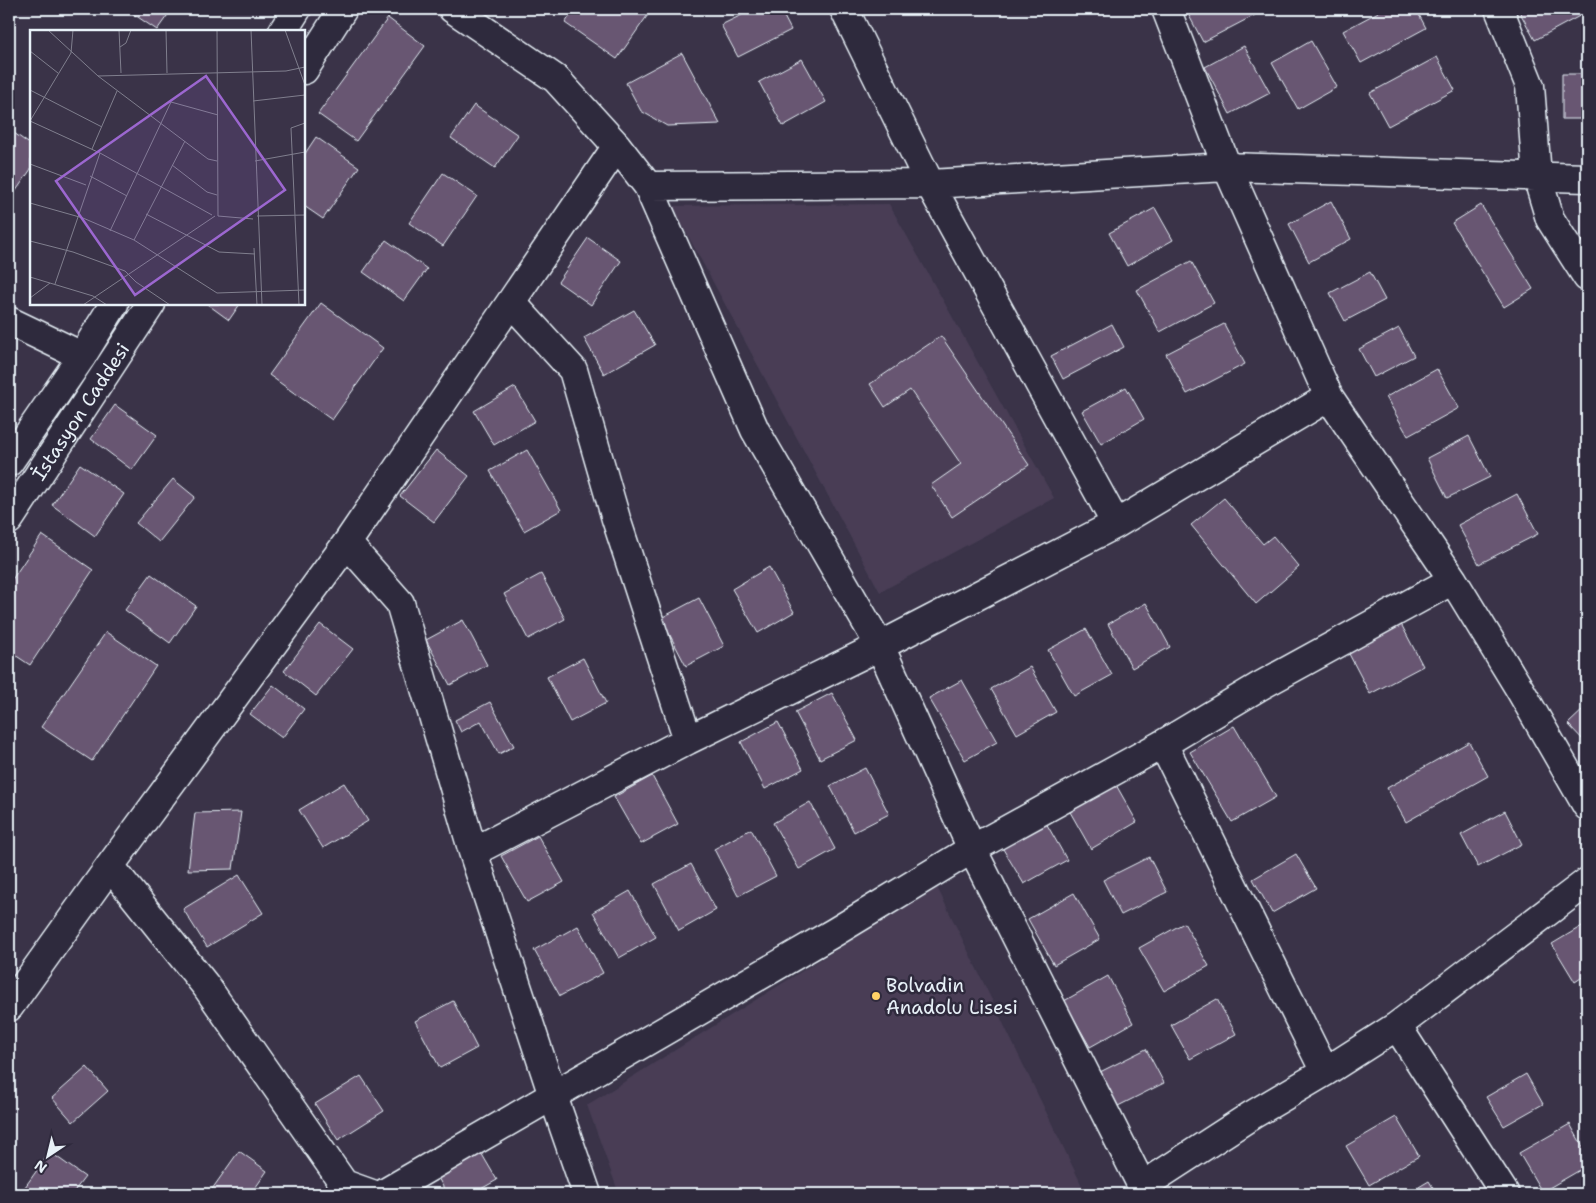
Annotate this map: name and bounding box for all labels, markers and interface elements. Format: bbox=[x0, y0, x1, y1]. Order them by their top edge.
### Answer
inset map bbox=[30, 30, 305, 305]
street label: İstasyon Caddesi bbox=[26, 338, 135, 485]
place label: Bolvadin Anadolu Lisesi bbox=[886, 973, 1018, 1020]
marker: Bolvadin Anadolu Lisesi bbox=[870, 990, 882, 1002]
north arrow bbox=[22, 1130, 72, 1180]
text: N bbox=[31, 1156, 50, 1177]

